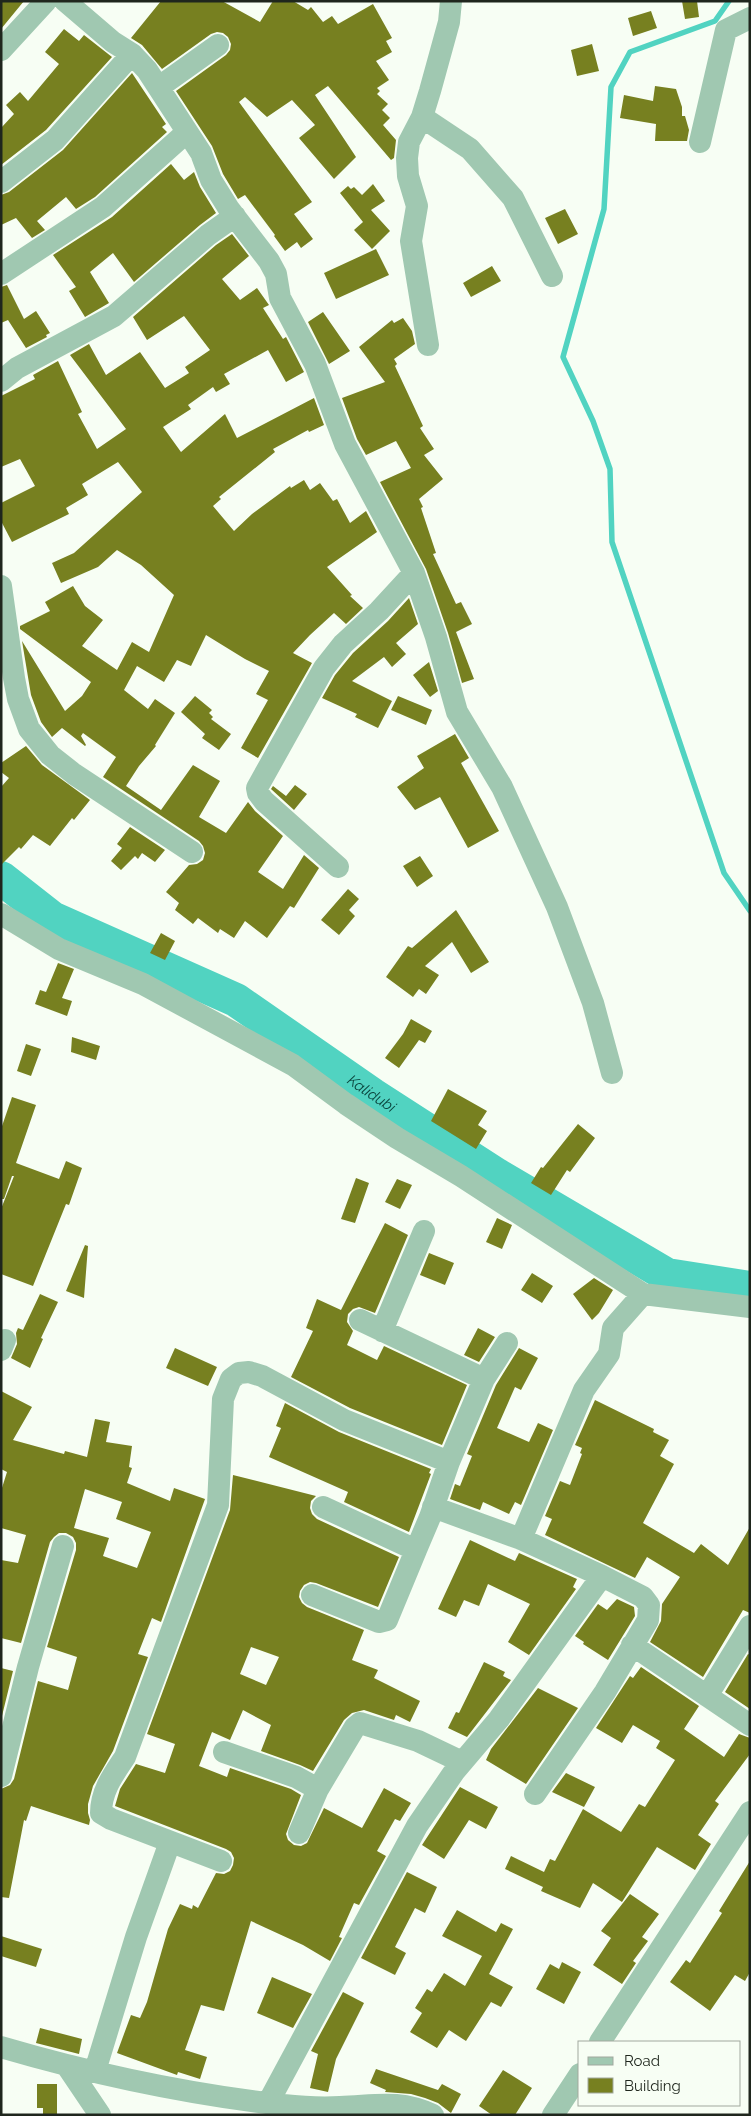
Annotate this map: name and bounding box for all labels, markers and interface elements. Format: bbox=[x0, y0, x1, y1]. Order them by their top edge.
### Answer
water label: Kalidubi bbox=[344, 1071, 400, 1117]
legend bbox=[578, 2041, 741, 2106]
text: Road bbox=[624, 2052, 660, 2070]
text: Building bbox=[624, 2077, 681, 2095]

